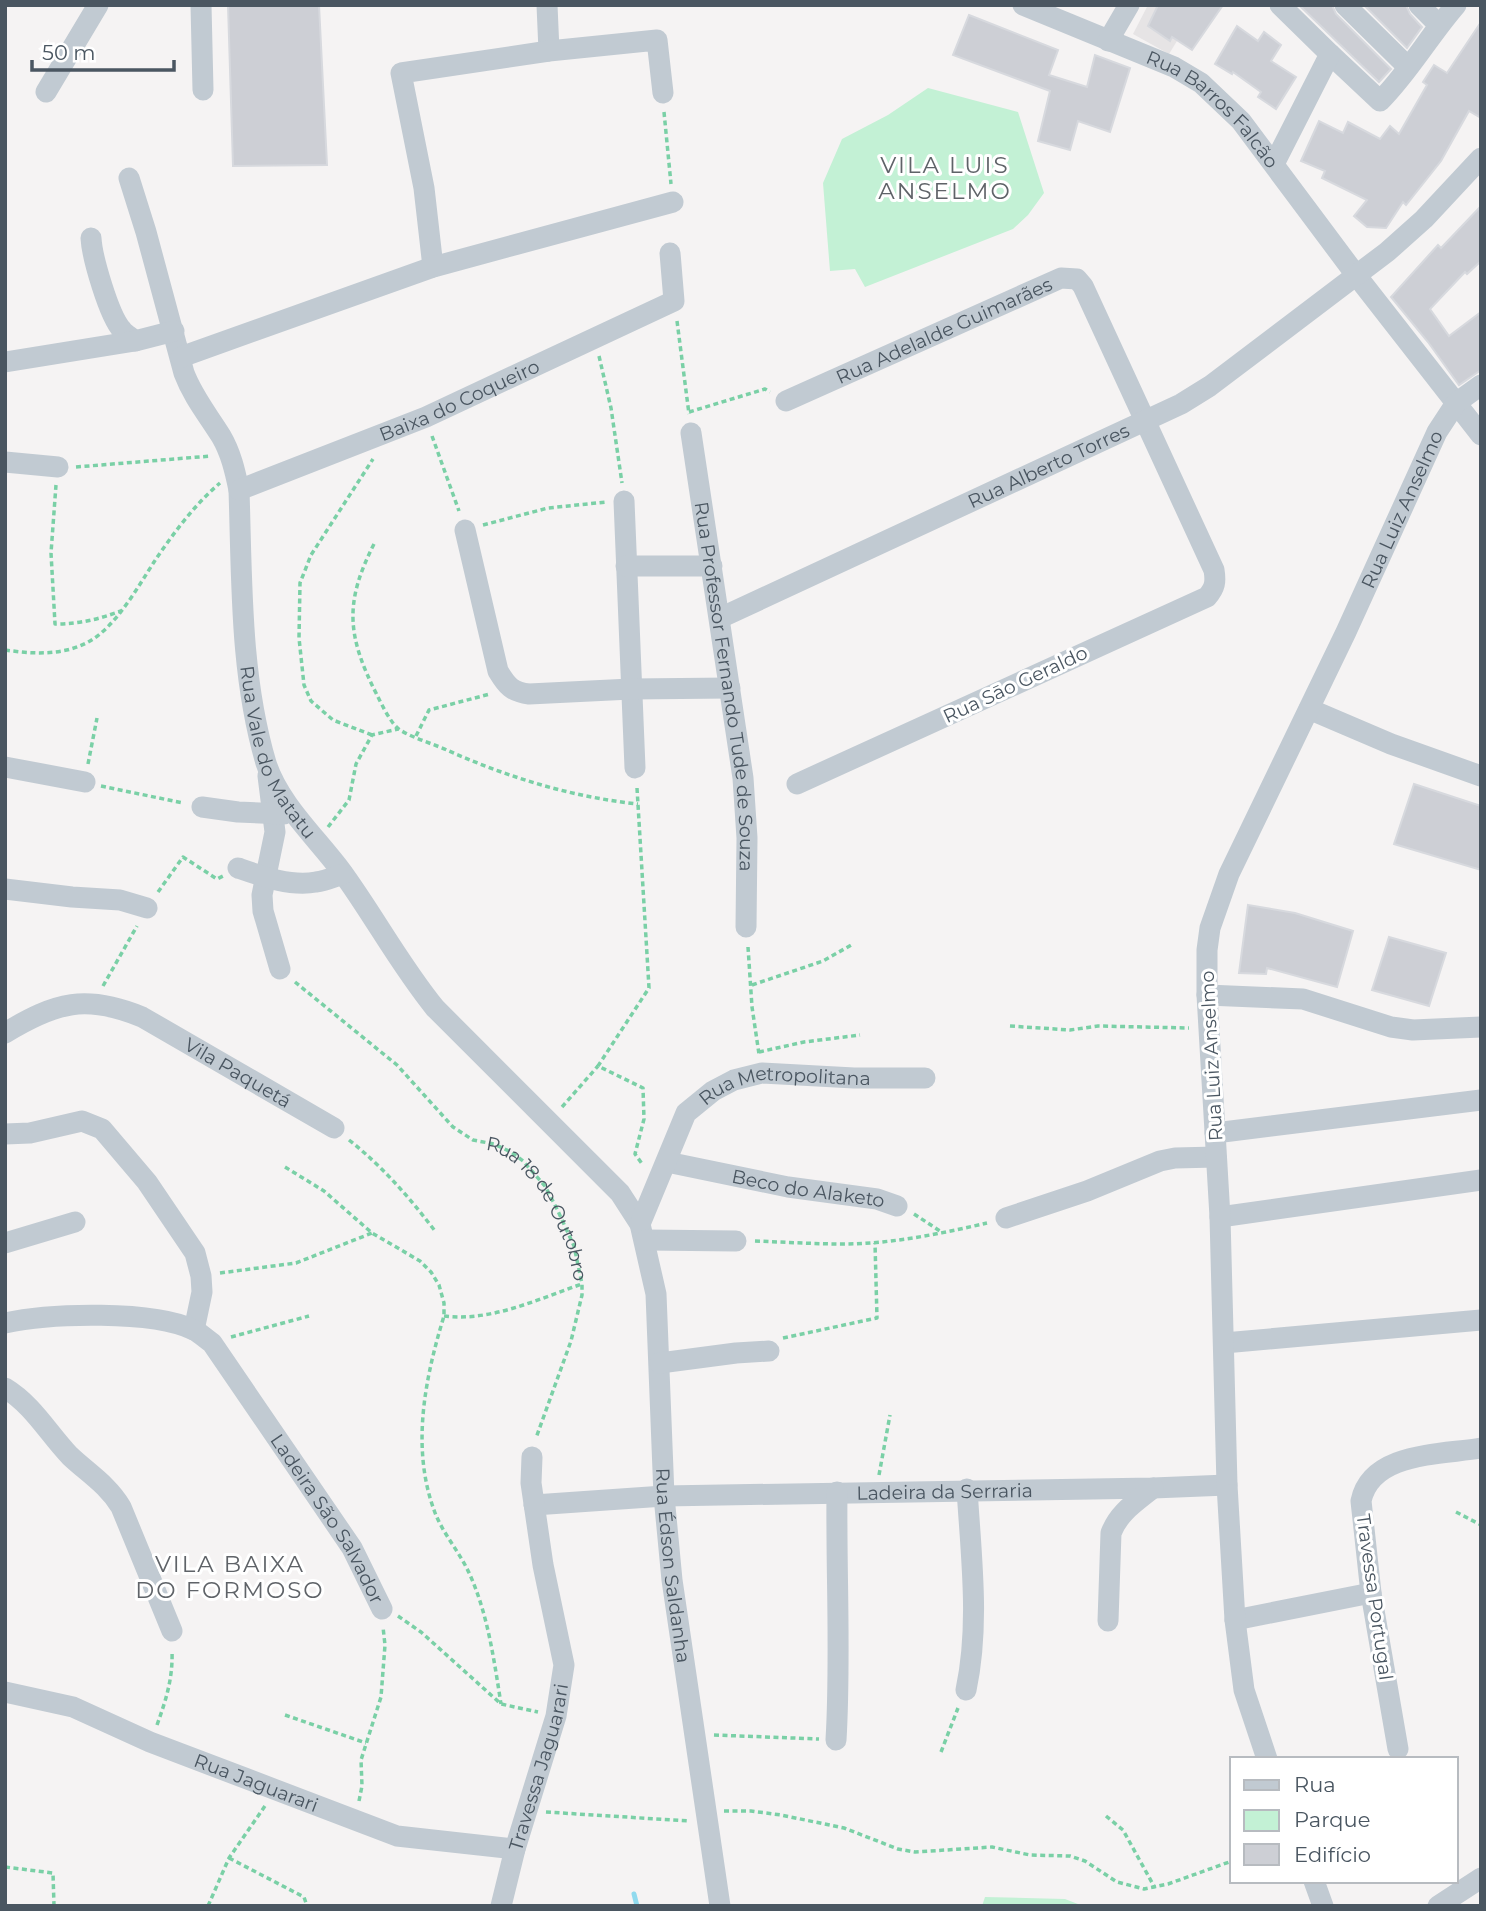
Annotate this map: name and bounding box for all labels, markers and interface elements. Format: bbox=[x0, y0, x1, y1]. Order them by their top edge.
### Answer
scale bar bbox=[32, 28, 173, 72]
text: 50 m bbox=[42, 40, 96, 65]
street label: Rua Barros Falcão bbox=[1143, 46, 1283, 173]
district label: VILA LUIS ANSELMO bbox=[878, 151, 1012, 205]
street label: Rua Adelalde Guimarães bbox=[832, 272, 1056, 389]
street label: Baixa do Coqueiro bbox=[376, 355, 543, 446]
street label: Rua Alberto Torres bbox=[964, 419, 1133, 513]
street label: Rua Luiz Anselmo bbox=[1356, 427, 1448, 592]
street label: Rua Professor Fernando Tude de Souza bbox=[689, 500, 758, 872]
street label: Rua Sāo Geraldo bbox=[939, 641, 1091, 728]
street label: Rua Vale do Matatu bbox=[235, 664, 321, 843]
street label: Rua Luiz Anselmo bbox=[1196, 970, 1227, 1142]
street label: Vila Paquetá bbox=[180, 1033, 295, 1113]
street label: Rua Metropolitana bbox=[694, 1061, 871, 1110]
street label: Rua 18 de Outobro bbox=[484, 1132, 592, 1283]
street label: Beco do Alaketo bbox=[730, 1165, 888, 1213]
street label: Ladeira São Salvador bbox=[265, 1430, 389, 1608]
street label: Rua Édson Saldanha bbox=[651, 1467, 695, 1665]
street label: Ladeira da Serraria bbox=[856, 1479, 1033, 1505]
street label: Travessa Portugal bbox=[1351, 1512, 1398, 1682]
district label: VILA BAIXA DO FORMOSO bbox=[135, 1550, 325, 1604]
street label: Travessa Jaguarari bbox=[504, 1682, 573, 1854]
street label: Rua Jaguarari bbox=[191, 1749, 322, 1817]
legend bbox=[1230, 1757, 1458, 1883]
text: Rua bbox=[1294, 1772, 1336, 1797]
text: Parque bbox=[1294, 1807, 1370, 1832]
text: Edifício bbox=[1294, 1842, 1371, 1867]

